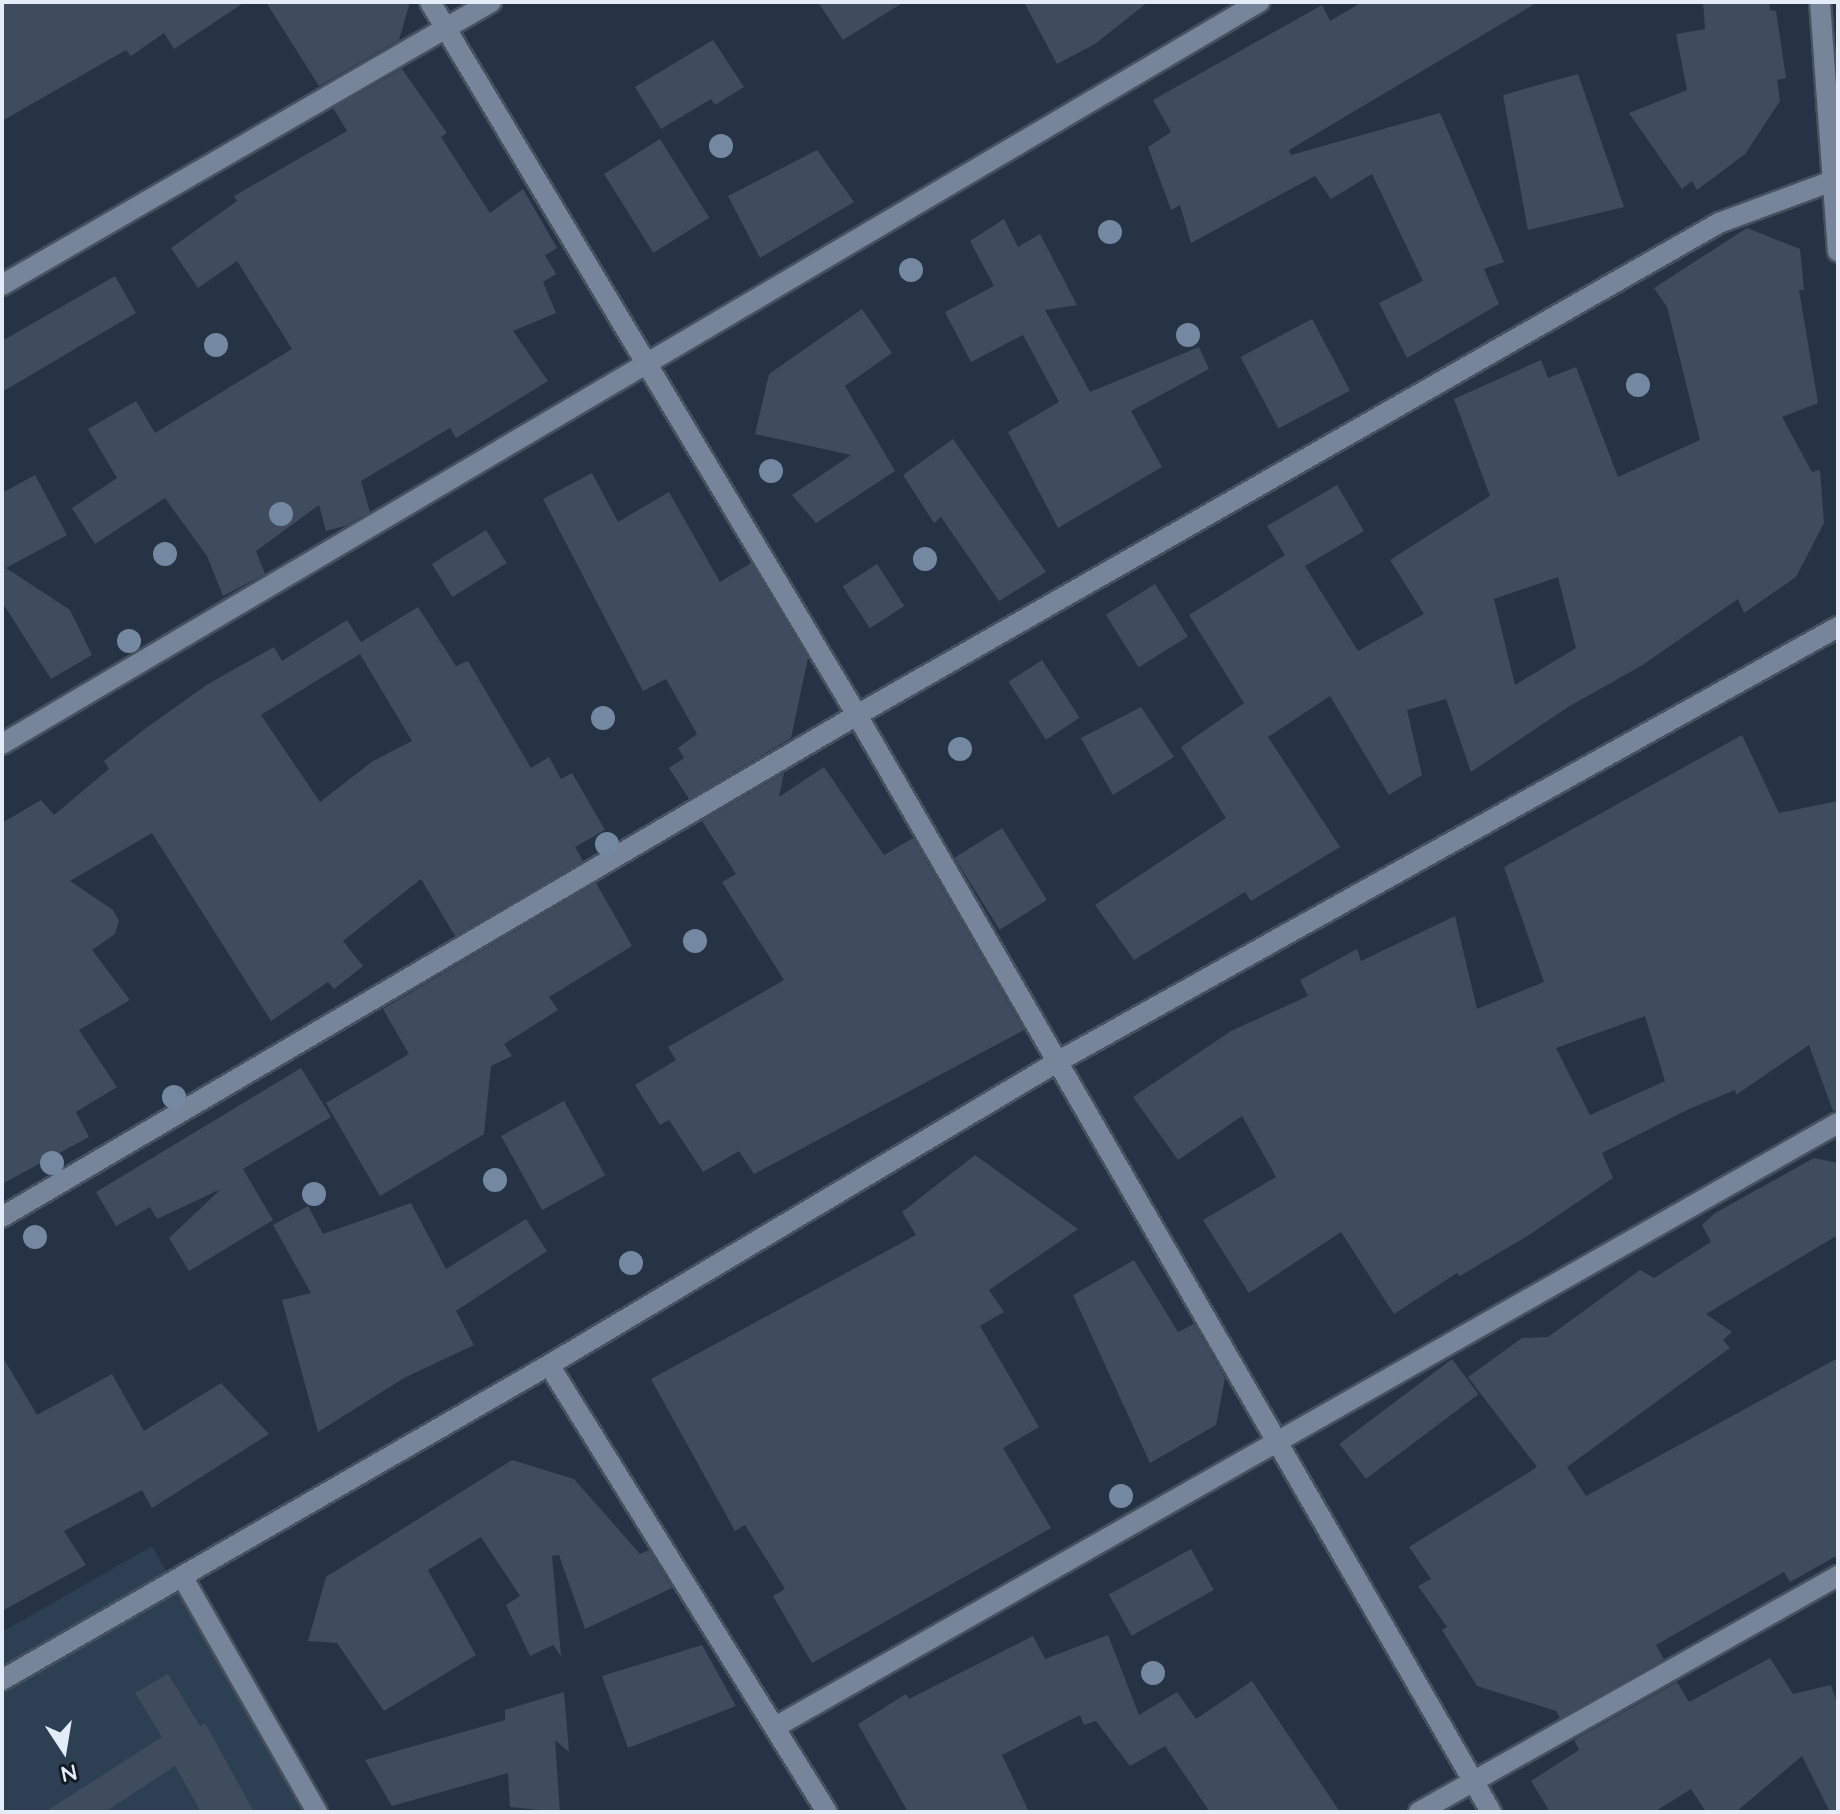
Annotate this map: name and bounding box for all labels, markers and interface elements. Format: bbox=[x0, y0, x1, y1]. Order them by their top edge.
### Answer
north arrow bbox=[24, 1710, 104, 1790]
text: N bbox=[58, 1758, 80, 1789]

